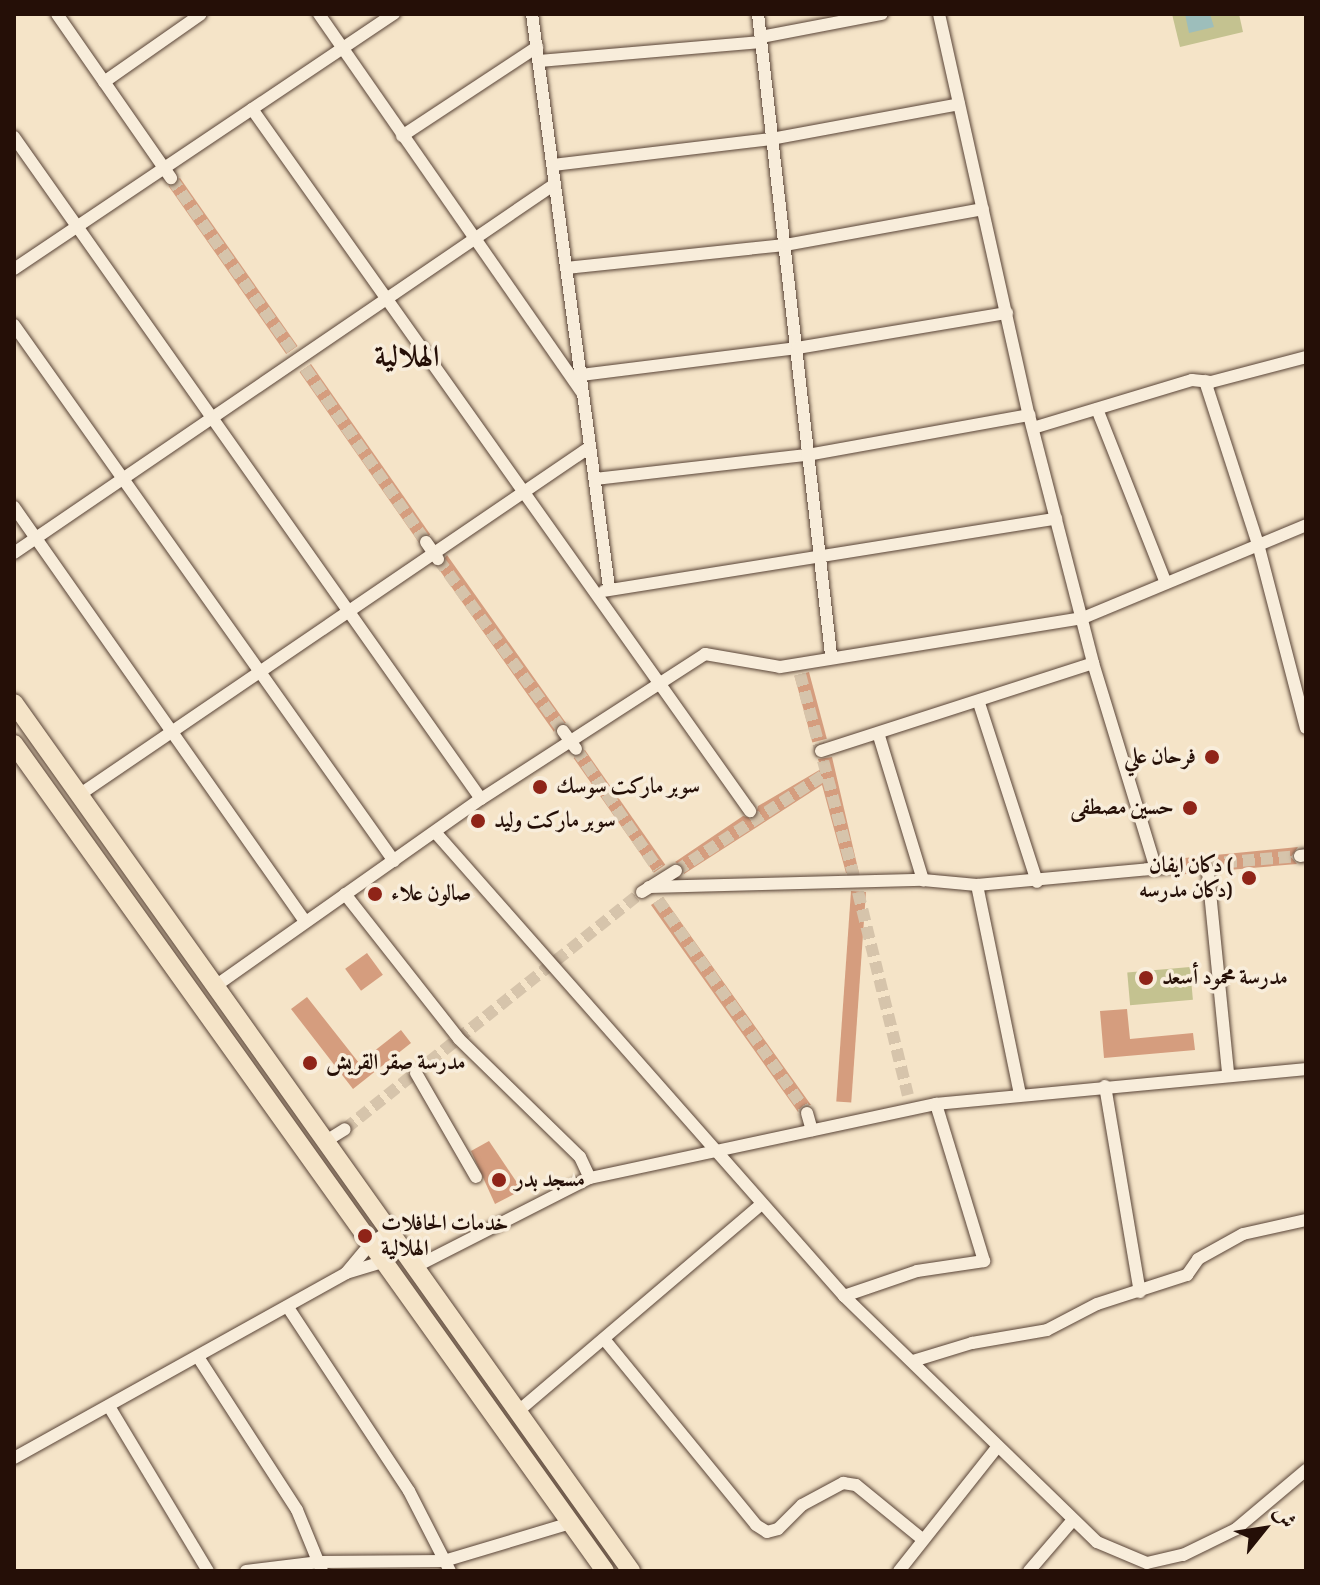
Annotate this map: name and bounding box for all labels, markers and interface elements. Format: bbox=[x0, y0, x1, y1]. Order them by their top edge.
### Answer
district label: الهلالية bbox=[374, 338, 440, 374]
place label: فرحان علي bbox=[1124, 744, 1196, 770]
marker: فرحان علي bbox=[1203, 748, 1221, 766]
place label: سوبر ماركت سوسك bbox=[556, 774, 700, 800]
marker: سوبر ماركت سوسك bbox=[531, 778, 549, 796]
place label: حسين مصطفى bbox=[1070, 795, 1174, 821]
marker: حسين مصطفى bbox=[1181, 799, 1199, 817]
place label: سوبر ماركت وليد bbox=[494, 808, 616, 834]
marker: سوبر ماركت وليد bbox=[469, 812, 487, 830]
place label: دكان ايفان ( دكان مدرسه) bbox=[1139, 852, 1233, 904]
marker: دكان ايفان ( دكان مدرسه) bbox=[1240, 869, 1258, 887]
place label: صالون علاء bbox=[391, 881, 471, 907]
marker: صالون علاء bbox=[366, 885, 384, 903]
place label: مدرسة محمود أسعد bbox=[1162, 965, 1288, 991]
marker: مدرسة محمود أسعد bbox=[1137, 969, 1155, 987]
place label: مدرسة صقر القريش bbox=[326, 1050, 466, 1076]
marker: مدرسة صقر القريش bbox=[301, 1054, 319, 1072]
place label: مسجد بدر bbox=[515, 1167, 585, 1193]
marker: مسجد بدر bbox=[490, 1171, 508, 1189]
place label: خدمات الحافلات الهلالية bbox=[381, 1210, 508, 1262]
marker: خدمات الحافلات الهلالية bbox=[356, 1227, 374, 1245]
north arrow bbox=[1224, 1489, 1304, 1569]
text: ش bbox=[1266, 1500, 1303, 1534]

